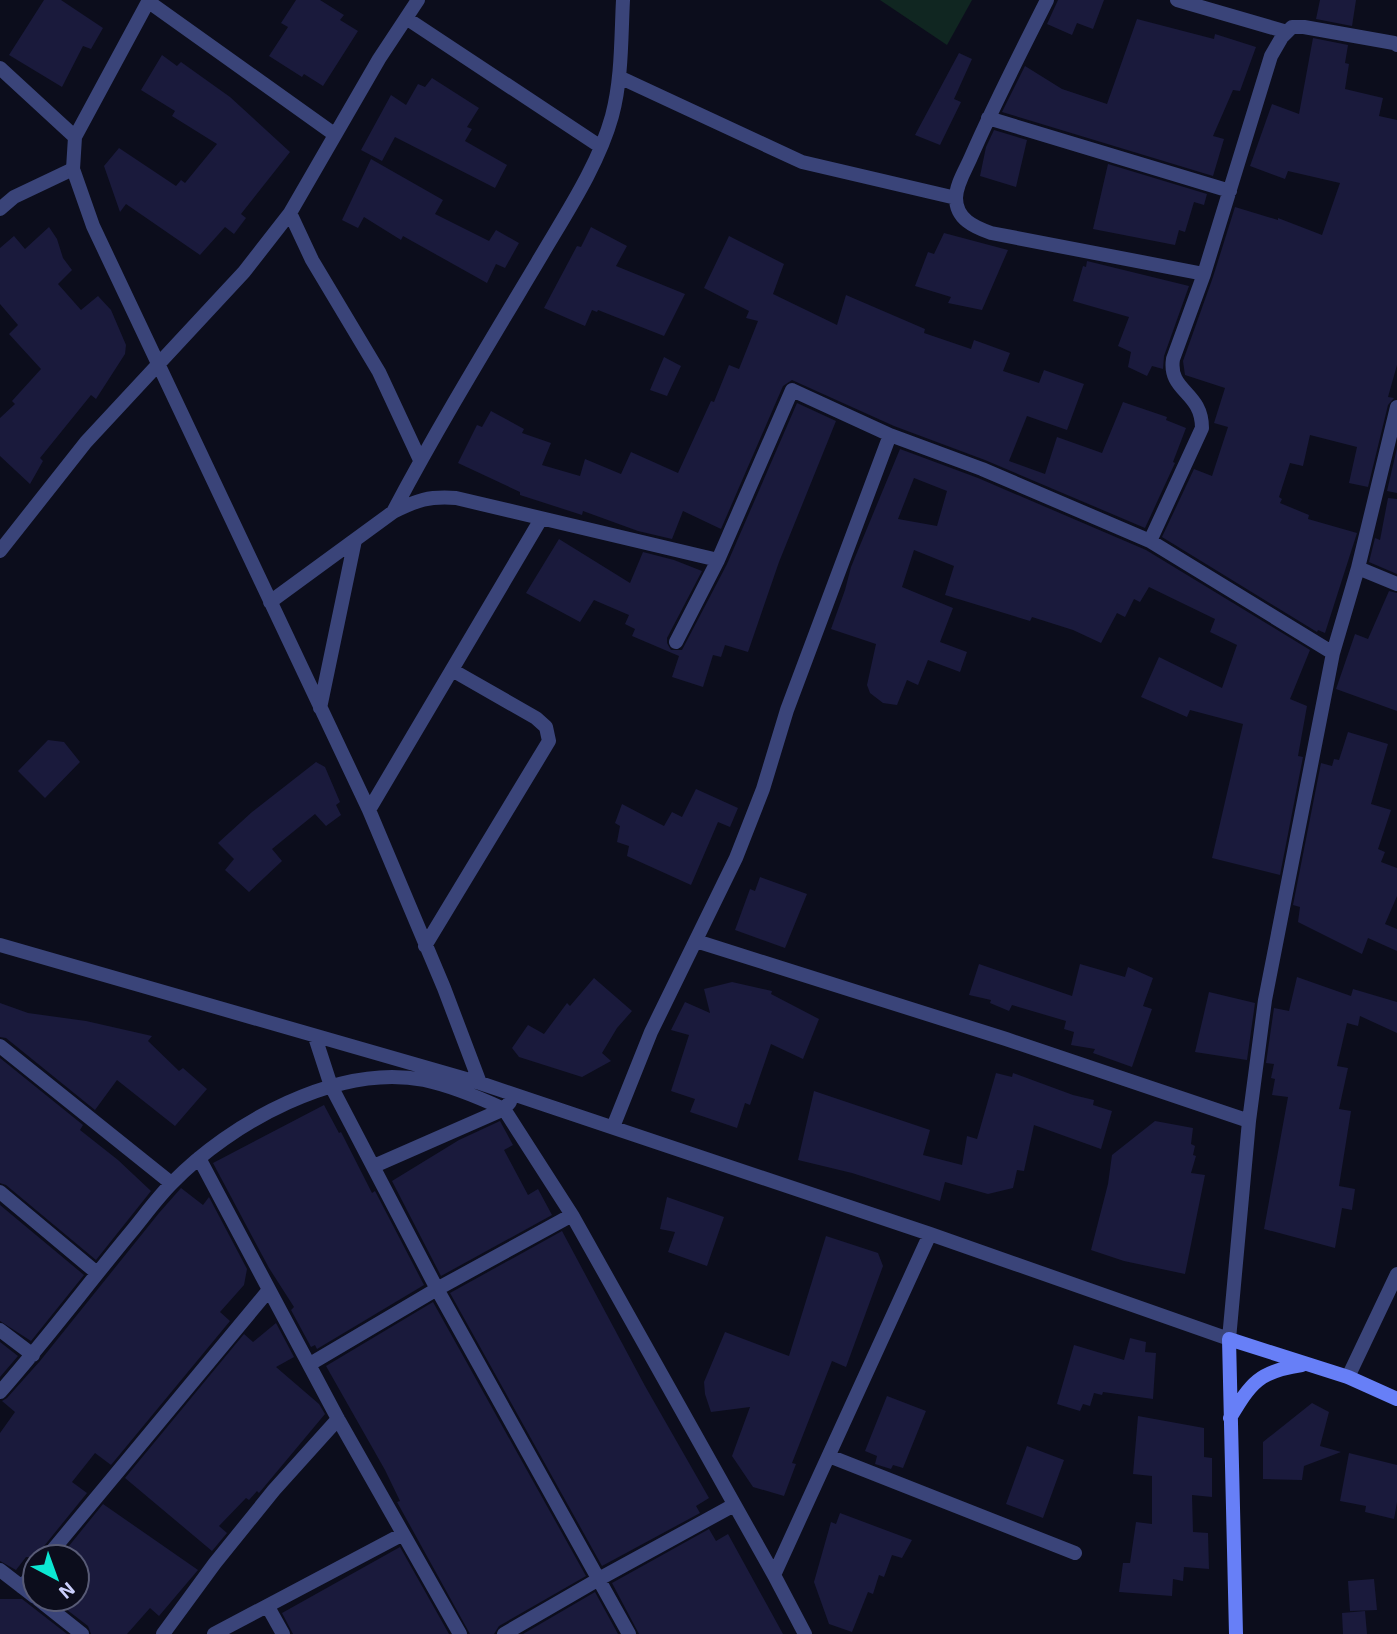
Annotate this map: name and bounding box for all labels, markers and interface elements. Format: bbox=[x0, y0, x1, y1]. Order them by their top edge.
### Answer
north arrow bbox=[21, 1543, 91, 1613]
text: N bbox=[55, 1578, 80, 1604]

